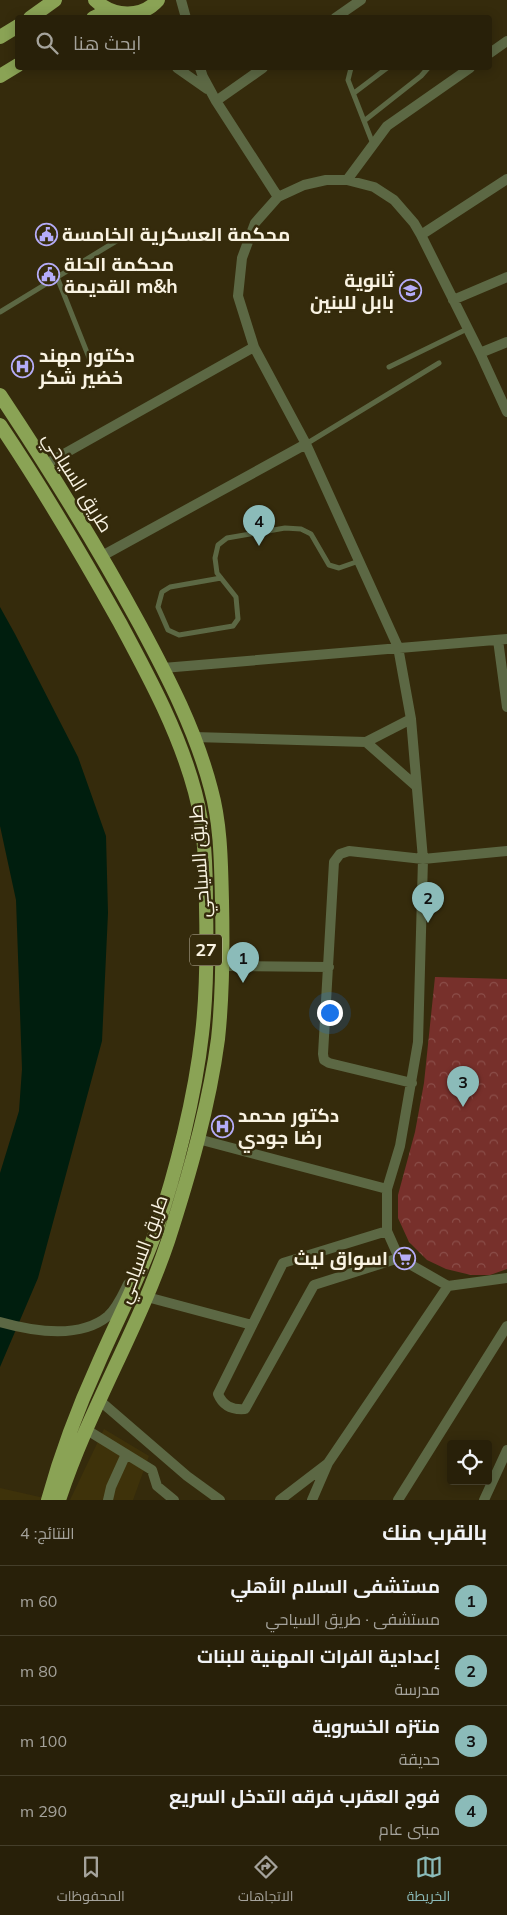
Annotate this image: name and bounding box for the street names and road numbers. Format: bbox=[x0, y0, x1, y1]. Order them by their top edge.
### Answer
street label: طريق السياحي bbox=[35, 427, 118, 538]
street label: طريق السياحي bbox=[183, 803, 218, 918]
road number: 27 bbox=[190, 934, 222, 966]
street label: طريق السياحي bbox=[111, 1192, 176, 1308]

